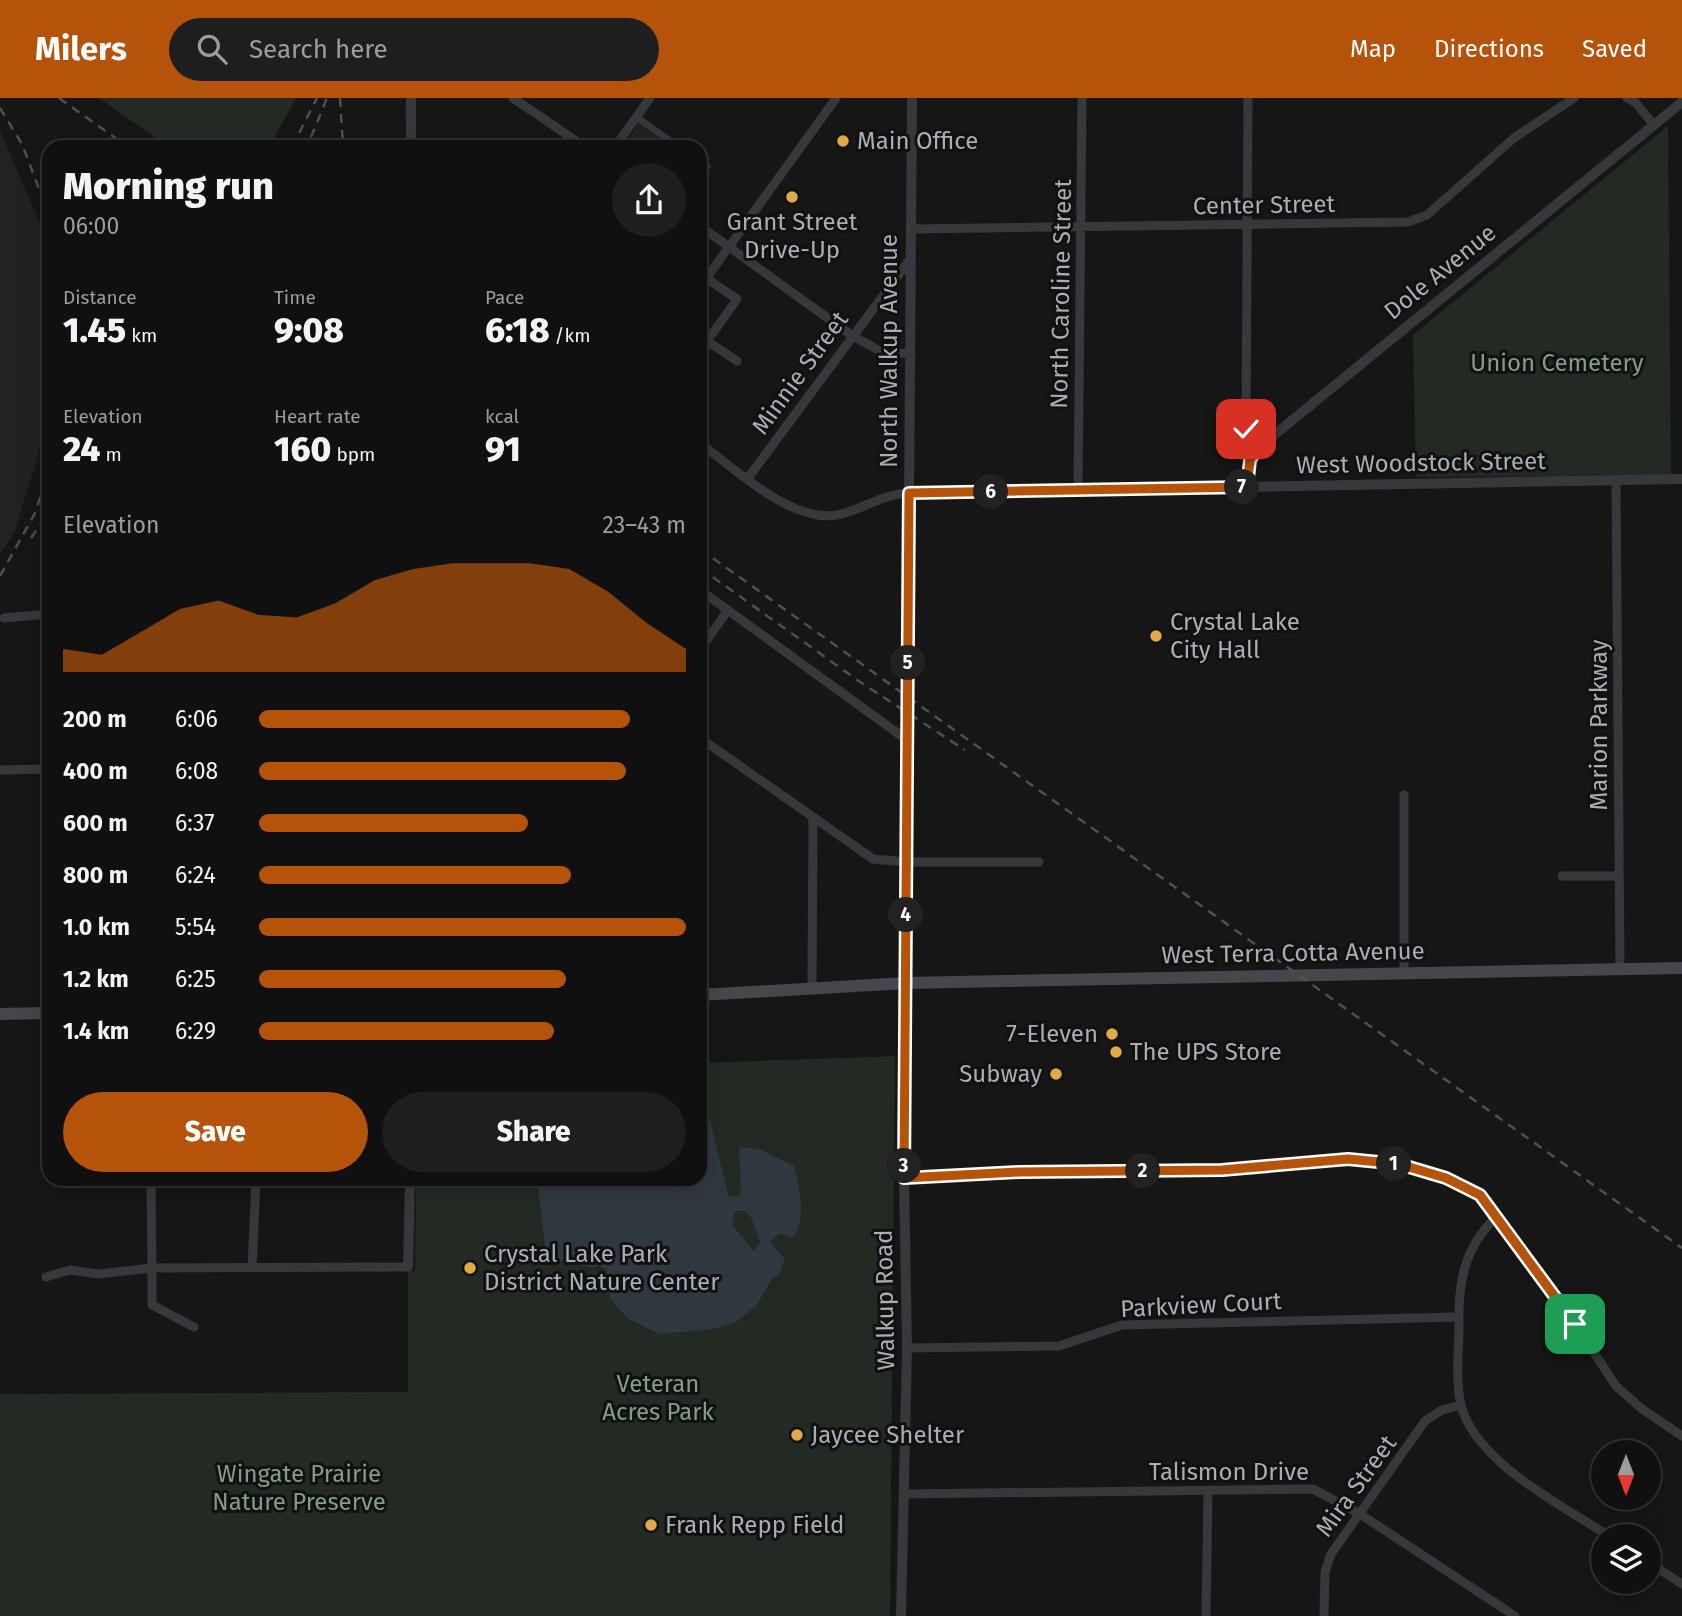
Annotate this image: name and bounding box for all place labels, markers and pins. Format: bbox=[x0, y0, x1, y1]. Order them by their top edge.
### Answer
place label: Main Office bbox=[857, 127, 978, 155]
marker: Main Office bbox=[835, 133, 851, 149]
marker: Grant Street Drive-Up bbox=[784, 189, 800, 205]
place label: Grant Street Drive-Up bbox=[727, 208, 858, 264]
pin bbox=[1216, 399, 1276, 459]
pin: 7 bbox=[1224, 470, 1260, 504]
pin: 6 bbox=[974, 474, 1009, 510]
place label: Crystal Lake City Hall bbox=[1170, 608, 1300, 664]
marker: Crystal Lake City Hall bbox=[1148, 628, 1164, 644]
pin: 5 bbox=[890, 646, 926, 680]
pin: 4 bbox=[888, 898, 923, 932]
place label: 7-Eleven bbox=[1006, 1020, 1098, 1048]
marker: 7-Eleven bbox=[1104, 1026, 1120, 1042]
place label: The UPS Store bbox=[1130, 1038, 1282, 1066]
marker: The UPS Store bbox=[1108, 1044, 1124, 1060]
place label: Subway bbox=[959, 1060, 1042, 1088]
marker: Subway bbox=[1048, 1066, 1064, 1082]
pin: 1 bbox=[1376, 1146, 1412, 1182]
pin: 3 bbox=[886, 1148, 922, 1184]
pin: 2 bbox=[1126, 1154, 1160, 1188]
place label: Crystal Lake Park District Nature Center bbox=[484, 1240, 720, 1296]
marker: Crystal Lake Park District Nature Center bbox=[462, 1260, 478, 1276]
pin bbox=[1545, 1294, 1605, 1354]
place label: Jaycee Shelter bbox=[811, 1421, 965, 1449]
marker: Jaycee Shelter bbox=[789, 1427, 805, 1443]
place label: Frank Repp Field bbox=[665, 1511, 844, 1539]
marker: Frank Repp Field bbox=[643, 1517, 659, 1533]

